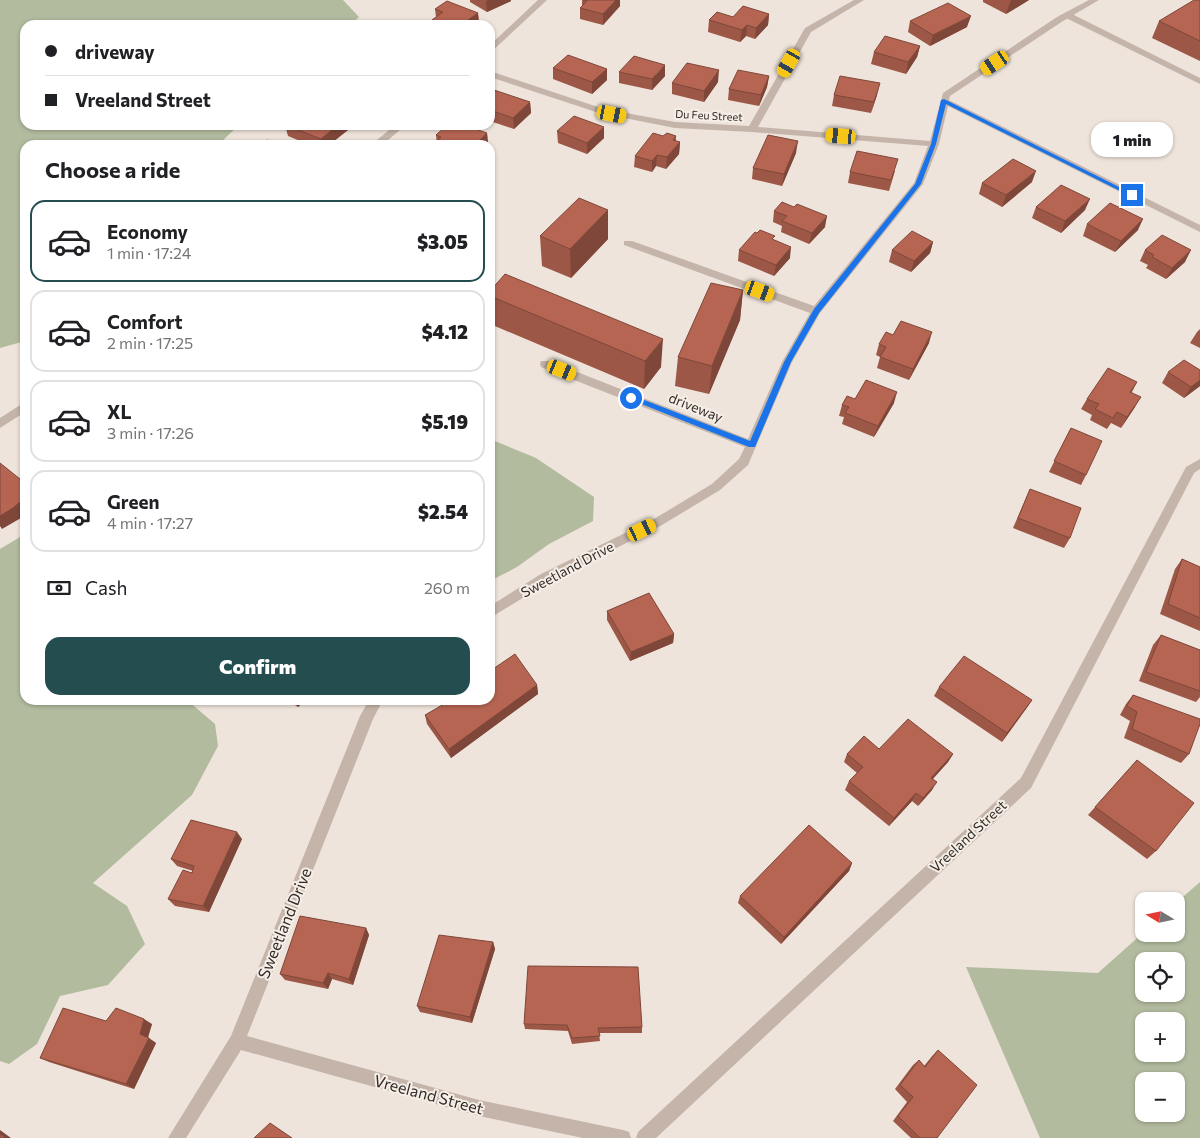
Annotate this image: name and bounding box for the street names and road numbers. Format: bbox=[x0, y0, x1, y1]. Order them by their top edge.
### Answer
street label: Du Feu Street bbox=[675, 107, 744, 123]
street label: driveway bbox=[666, 388, 726, 426]
street label: Sweetland Drive bbox=[518, 537, 616, 601]
street label: Vreeland Street bbox=[926, 796, 1010, 876]
street label: Sweetland Drive bbox=[253, 865, 315, 981]
street label: Vreeland Street bbox=[372, 1070, 486, 1118]

